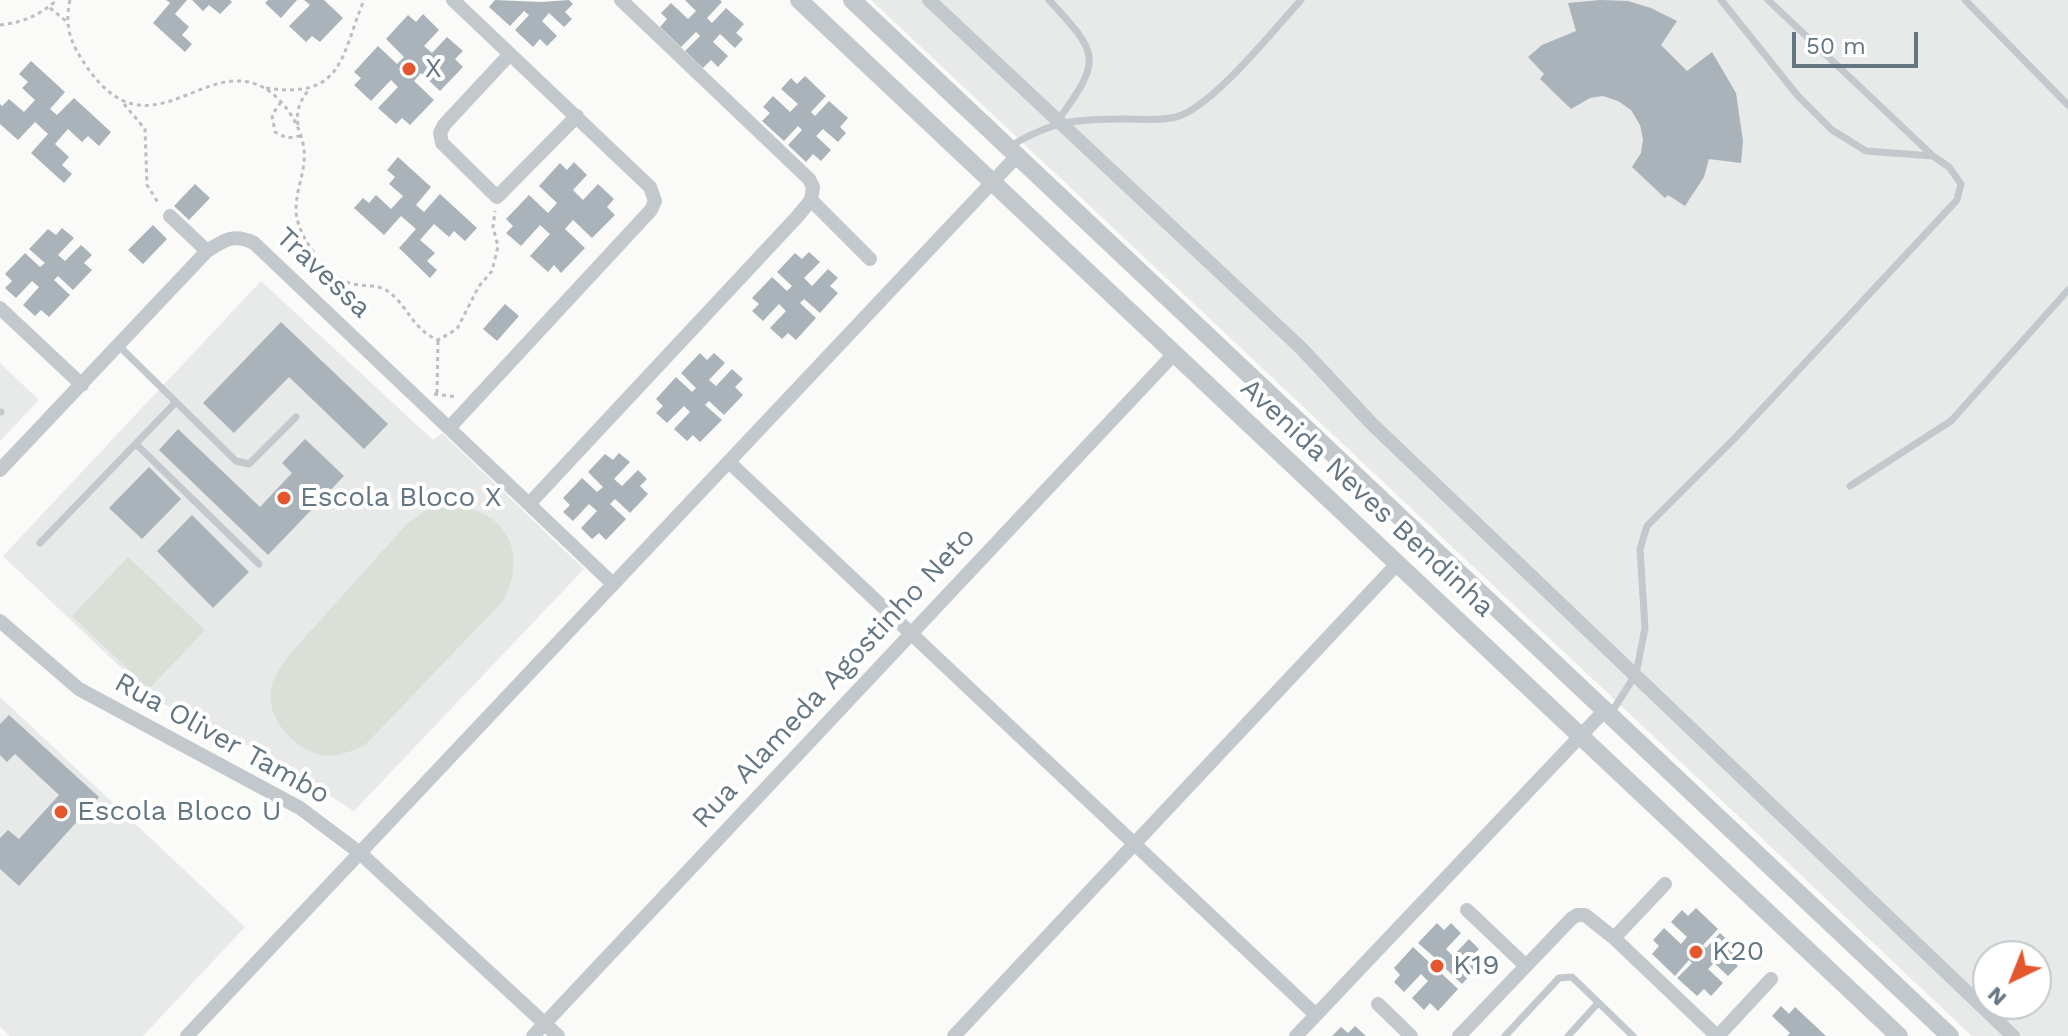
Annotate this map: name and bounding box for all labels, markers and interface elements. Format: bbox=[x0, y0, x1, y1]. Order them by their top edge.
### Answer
scale bar bbox=[1796, 16, 1922, 66]
text: 50 m bbox=[1806, 32, 1866, 60]
place label: X bbox=[425, 52, 442, 86]
marker: X bbox=[400, 60, 418, 78]
street label: Travessa bbox=[269, 221, 377, 325]
street label: Avenida Neves Bendinha bbox=[1233, 372, 1501, 624]
place label: Escola Bloco X bbox=[300, 481, 502, 515]
marker: Escola Bloco X bbox=[275, 489, 293, 507]
street label: Rua Alameda Agostinho Neto bbox=[686, 520, 982, 836]
street label: Rua Oliver Tambo bbox=[109, 666, 335, 812]
place label: Escola Bloco U bbox=[77, 795, 282, 829]
marker: Escola Bloco U bbox=[52, 803, 70, 821]
place label: K20 bbox=[1712, 935, 1764, 969]
north arrow bbox=[1972, 940, 2052, 1020]
marker: K20 bbox=[1687, 943, 1705, 961]
place label: K19 bbox=[1453, 949, 1500, 983]
marker: K19 bbox=[1428, 957, 1446, 975]
text: N bbox=[1982, 982, 2011, 1011]

